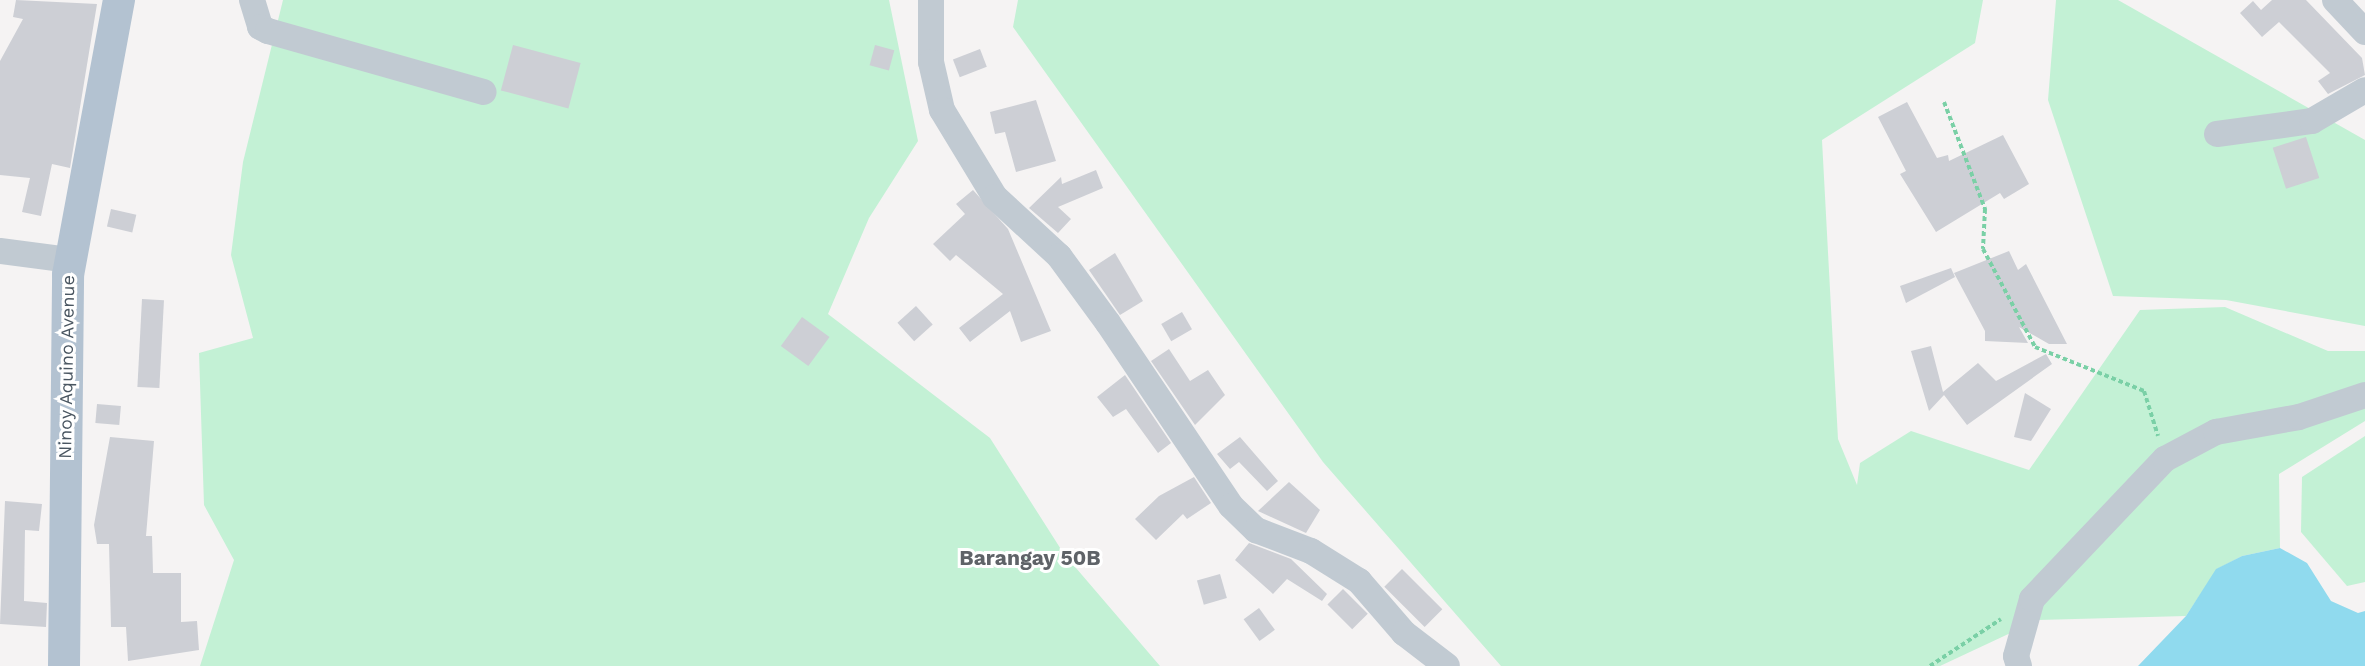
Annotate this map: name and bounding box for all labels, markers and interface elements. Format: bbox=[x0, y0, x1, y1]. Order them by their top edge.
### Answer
street label: Ninoy Aquino Avenue bbox=[55, 274, 79, 460]
district label: Barangay 50B bbox=[959, 545, 1101, 571]

